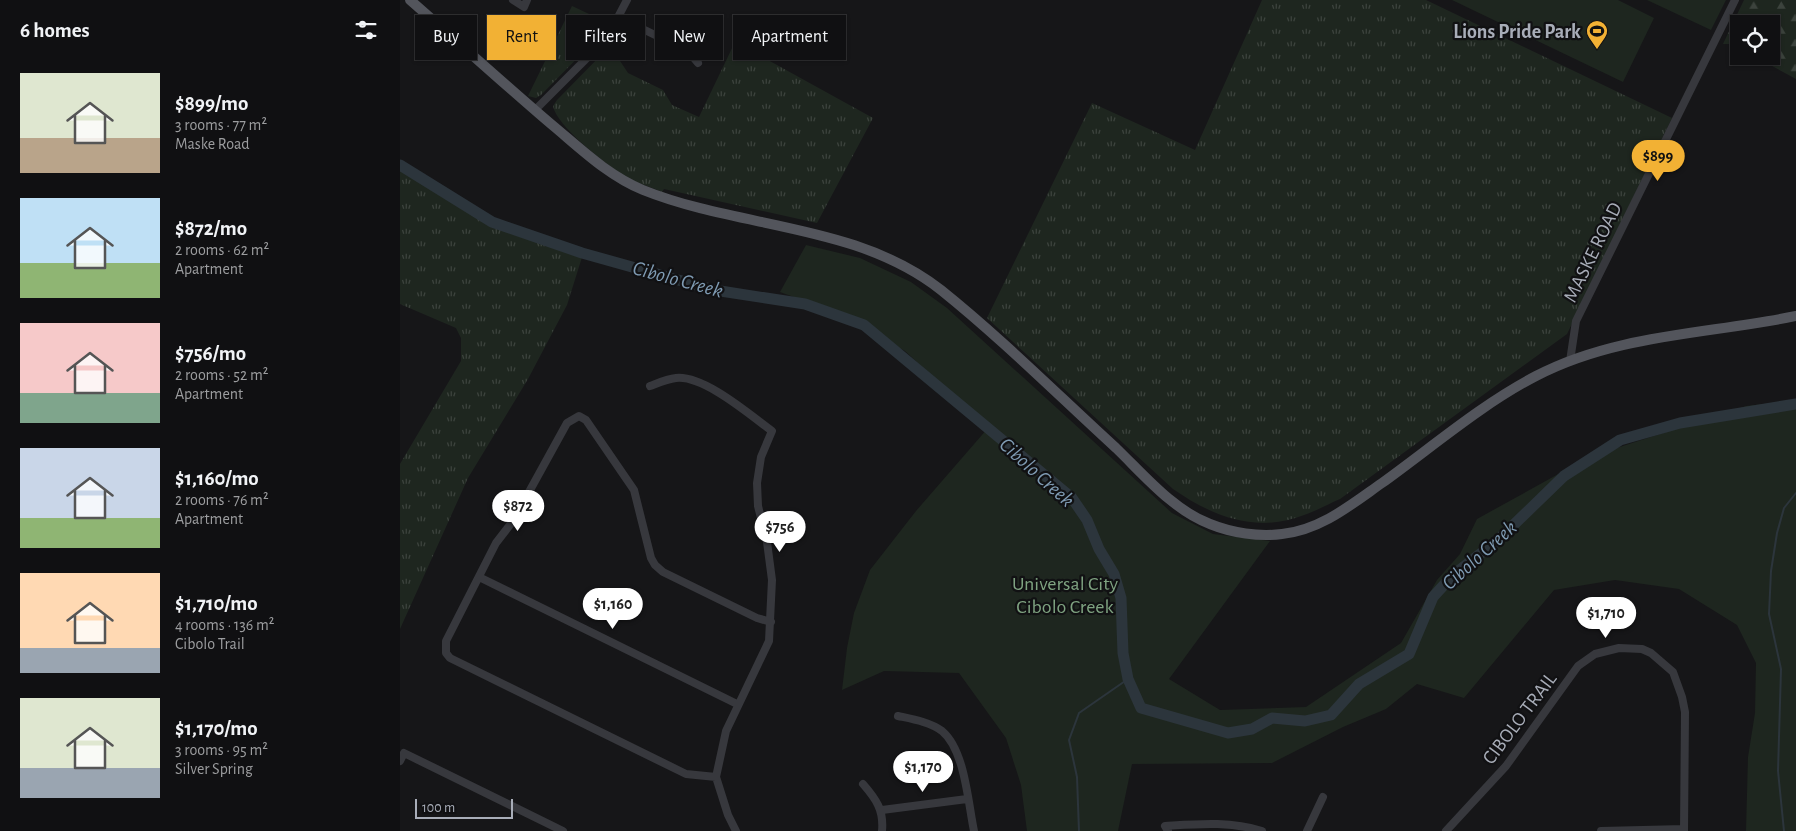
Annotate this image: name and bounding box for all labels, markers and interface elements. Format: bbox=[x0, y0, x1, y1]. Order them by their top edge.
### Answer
chip: Buy bbox=[415, 15, 477, 60]
chip: Rent bbox=[487, 15, 556, 60]
chip: Filters bbox=[566, 15, 645, 60]
chip: New bbox=[655, 15, 723, 60]
chip: Apartment bbox=[733, 15, 846, 60]
map controls bbox=[1730, 15, 1780, 65]
button: locate bbox=[1730, 15, 1780, 65]
icon: filters bbox=[352, 16, 380, 44]
sports icon: Lions Pride Park bbox=[1585, 19, 1609, 50]
text: 6 homes bbox=[20, 20, 90, 41]
place label: Lions Pride Park bbox=[1453, 22, 1581, 42]
icon: home bbox=[60, 93, 120, 153]
text: $899/mo bbox=[175, 93, 248, 114]
text: 3 rooms · 77 m² bbox=[175, 117, 267, 133]
text: Maske Road bbox=[175, 136, 250, 152]
pin: $899 bbox=[1628, 140, 1688, 182]
text: $899 bbox=[1643, 148, 1673, 164]
street label: MASKE ROAD bbox=[1560, 199, 1626, 306]
icon: home bbox=[60, 218, 120, 278]
text: $872/mo bbox=[175, 218, 247, 239]
text: 2 rooms · 62 m² bbox=[175, 242, 269, 258]
water label: Cibolo Creek bbox=[631, 257, 725, 302]
text: Apartment bbox=[175, 261, 243, 277]
icon: home bbox=[60, 343, 120, 403]
text: $756/mo bbox=[175, 343, 246, 364]
text: 2 rooms · 52 m² bbox=[175, 367, 268, 383]
text: Apartment bbox=[175, 386, 243, 402]
water label: Cibolo Creek bbox=[995, 434, 1078, 511]
icon: home bbox=[60, 468, 120, 528]
text: $1,160/mo bbox=[175, 468, 259, 489]
pin: $872 bbox=[488, 490, 548, 532]
text: 2 rooms · 76 m² bbox=[175, 492, 269, 508]
text: $872 bbox=[503, 498, 533, 514]
pin: $756 bbox=[750, 510, 810, 553]
text: Apartment bbox=[175, 511, 243, 527]
water label: Cibolo Creek bbox=[1438, 516, 1521, 594]
text: $756 bbox=[766, 519, 794, 535]
park label: Universal City Cibolo Creek bbox=[1012, 574, 1119, 617]
pin: $1,160 bbox=[572, 588, 654, 630]
icon: home bbox=[60, 593, 120, 653]
text: $1,710/mo bbox=[175, 593, 258, 614]
text: $1,160 bbox=[594, 596, 632, 612]
pin: $1,710 bbox=[1565, 596, 1647, 639]
text: $1,710 bbox=[1587, 605, 1625, 621]
text: 4 rooms · 136 m² bbox=[175, 617, 274, 633]
text: Cibolo Trail bbox=[175, 636, 245, 652]
street label: CIBOLO TRAIL bbox=[1479, 669, 1561, 768]
icon: home bbox=[60, 718, 120, 778]
text: $1,170/mo bbox=[175, 718, 258, 739]
text: 3 rooms · 95 m² bbox=[175, 742, 268, 758]
pin: $1,170 bbox=[882, 750, 964, 793]
text: $1,170 bbox=[904, 759, 942, 775]
text: Silver Spring bbox=[175, 761, 253, 777]
scale bar bbox=[415, 796, 512, 819]
text: 100 m bbox=[422, 801, 455, 815]

